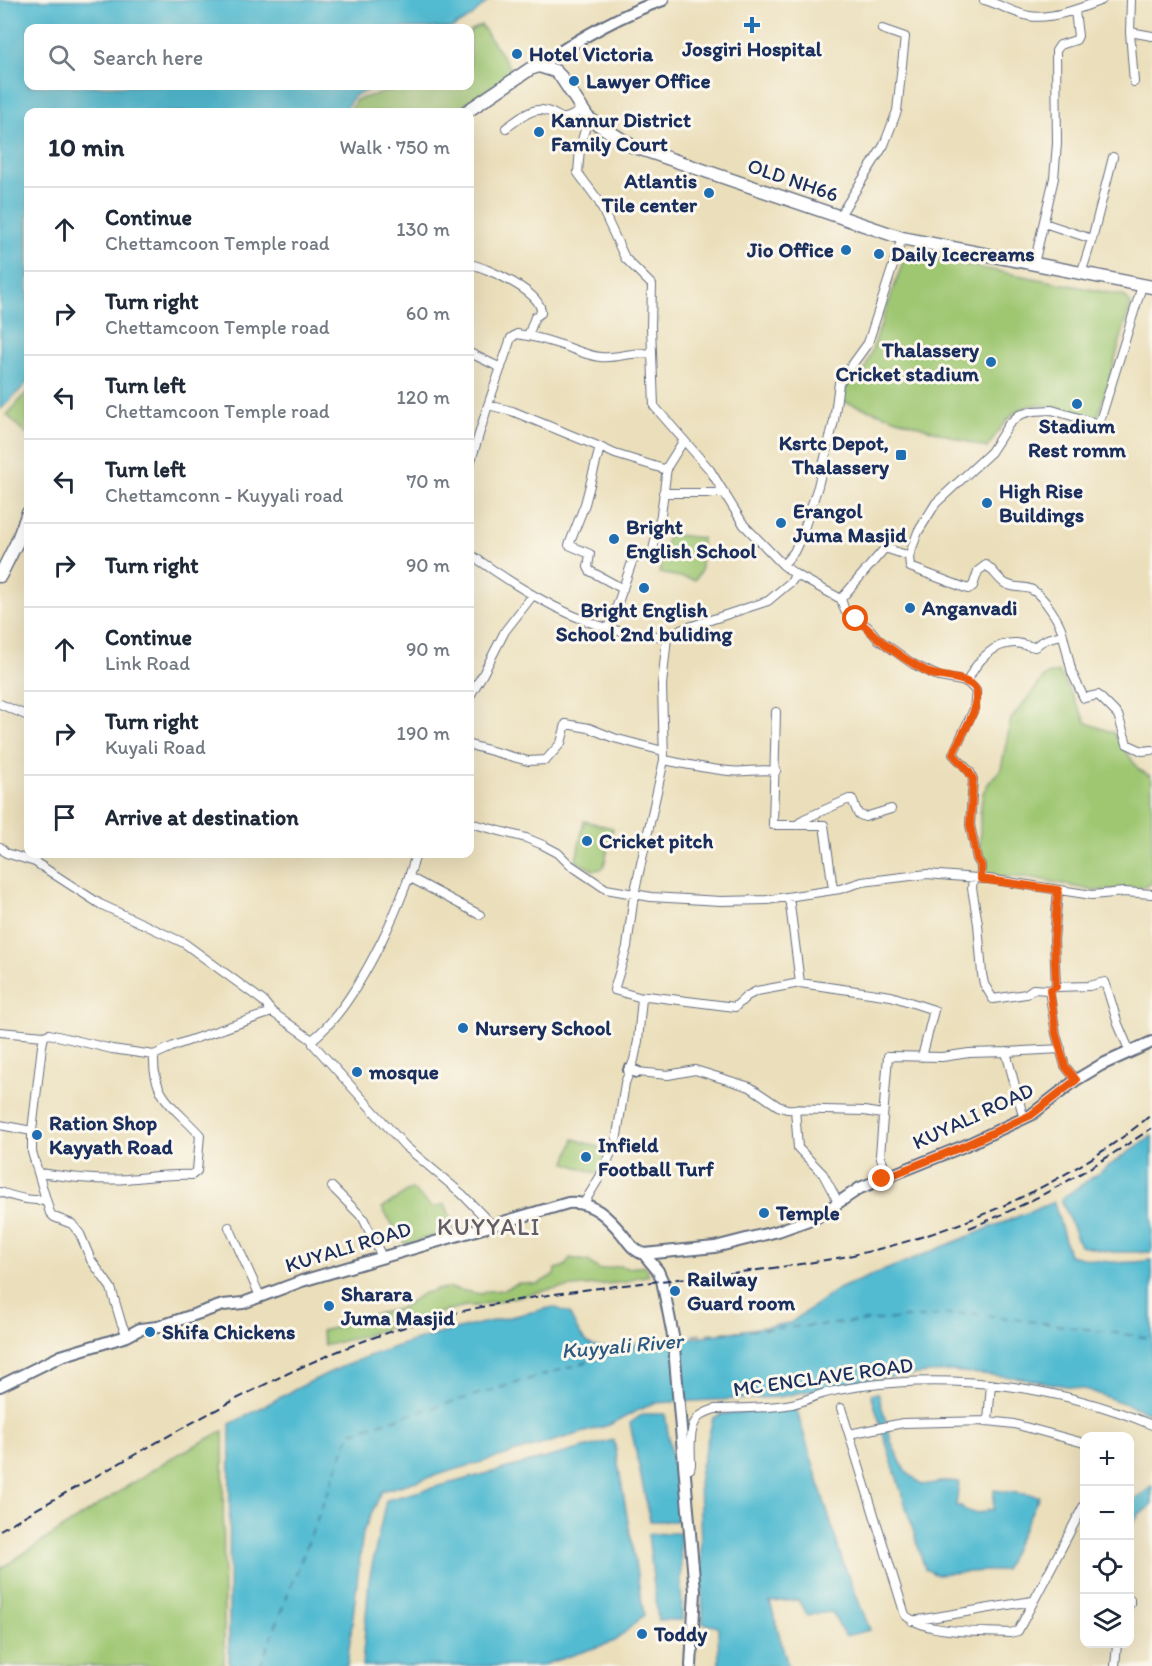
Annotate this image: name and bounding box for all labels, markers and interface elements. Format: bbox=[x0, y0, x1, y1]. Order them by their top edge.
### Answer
marker: Josgiri Hospital bbox=[743, 16, 761, 34]
search box bbox=[24, 24, 474, 90]
place label: Josgiri Hospital bbox=[681, 36, 823, 62]
icon: search bbox=[45, 41, 78, 74]
place label: Hotel Victoria bbox=[529, 41, 654, 66]
text: Search here bbox=[93, 44, 203, 71]
marker: Hotel Victoria bbox=[510, 47, 524, 61]
place label: Lawyer Office bbox=[586, 68, 711, 94]
marker: Lawyer Office bbox=[567, 74, 581, 88]
place label: Kannur District Family Court bbox=[551, 107, 691, 157]
marker: Kannur District Family Court bbox=[532, 125, 546, 139]
text: 10 min bbox=[48, 131, 124, 163]
text: Walk · 750 m bbox=[339, 135, 450, 159]
street label: OLD NH66 bbox=[744, 152, 842, 207]
place label: Atlantis Tile center bbox=[601, 168, 698, 217]
marker: Atlantis Tile center bbox=[702, 186, 716, 200]
text: Continue bbox=[105, 204, 192, 231]
icon: ahead bbox=[48, 213, 81, 246]
text: 130 m bbox=[396, 217, 450, 241]
text: Chettamcoon Temple road bbox=[105, 231, 330, 255]
place label: Jio Office bbox=[746, 237, 834, 262]
place label: Daily Icecreams bbox=[891, 241, 1035, 267]
marker: Jio Office bbox=[839, 243, 853, 257]
marker: Daily Icecreams bbox=[872, 247, 886, 261]
text: Turn right bbox=[105, 288, 199, 315]
icon: right bbox=[48, 297, 81, 330]
text: 60 m bbox=[406, 301, 450, 325]
text: Chettamcoon Temple road bbox=[105, 315, 330, 339]
place label: Thalassery Cricket stadium bbox=[835, 337, 980, 386]
marker: Thalassery Cricket stadium bbox=[984, 355, 998, 369]
text: Turn left bbox=[105, 372, 186, 399]
icon: left bbox=[48, 381, 81, 414]
text: 120 m bbox=[397, 385, 450, 409]
marker: Stadium Rest romm bbox=[1070, 397, 1084, 411]
text: Chettamcoon Temple road bbox=[105, 399, 330, 423]
place label: Stadium Rest romm bbox=[1028, 413, 1127, 462]
place label: Ksrtc Depot, Thalassery bbox=[779, 430, 890, 480]
marker: Ksrtc Depot, Thalassery bbox=[894, 448, 908, 462]
text: Turn left bbox=[105, 456, 186, 483]
icon: left bbox=[48, 465, 81, 498]
text: 70 m bbox=[406, 469, 450, 493]
place label: High Rise Buildings bbox=[999, 478, 1084, 528]
text: Chettamconn - Kuyyali road bbox=[105, 483, 343, 507]
marker: High Rise Buildings bbox=[980, 496, 994, 510]
place label: Erangol Juma Masjid bbox=[792, 498, 907, 548]
place label: Bright English School bbox=[626, 514, 758, 564]
marker: Erangol Juma Masjid bbox=[774, 516, 788, 530]
marker: Bright English School bbox=[607, 532, 621, 546]
icon: right bbox=[48, 549, 81, 582]
text: Turn right bbox=[105, 552, 199, 579]
text: 90 m bbox=[406, 553, 450, 577]
marker: Bright English School 2nd buliding bbox=[637, 581, 651, 595]
place label: Anganvadi bbox=[921, 595, 1017, 621]
place label: Bright English School 2nd buliding bbox=[556, 597, 733, 647]
marker: Anganvadi bbox=[903, 601, 917, 615]
route start bbox=[842, 605, 868, 631]
text: Continue bbox=[105, 624, 192, 651]
icon: ahead bbox=[48, 633, 81, 666]
text: 90 m bbox=[406, 637, 450, 661]
text: Link Road bbox=[105, 651, 190, 675]
text: Turn right bbox=[105, 708, 199, 735]
icon: right bbox=[48, 717, 81, 750]
text: 190 m bbox=[397, 721, 450, 745]
text: Kuyali Road bbox=[105, 735, 206, 759]
icon: arrive bbox=[48, 801, 81, 834]
text: Arrive at destination bbox=[105, 804, 299, 831]
place label: Cricket pitch bbox=[599, 828, 713, 854]
marker: Cricket pitch bbox=[580, 834, 594, 848]
place label: Nursery School bbox=[475, 1015, 612, 1041]
marker: Nursery School bbox=[456, 1021, 470, 1035]
place label: mosque bbox=[368, 1059, 439, 1085]
marker: mosque bbox=[350, 1065, 364, 1079]
street label: KUYALI ROAD bbox=[908, 1077, 1037, 1154]
place label: Ration Shop Kayyath Road bbox=[49, 1110, 173, 1160]
marker: Ration Shop Kayyath Road bbox=[30, 1128, 44, 1142]
place label: Infield Football Turf bbox=[598, 1132, 715, 1181]
marker: Infield Football Turf bbox=[579, 1150, 593, 1164]
route end bbox=[868, 1165, 894, 1191]
place label: Temple bbox=[775, 1200, 840, 1226]
marker: Temple bbox=[757, 1206, 771, 1220]
district label: KUYYALI bbox=[437, 1212, 541, 1241]
street label: KUYALI ROAD bbox=[282, 1215, 414, 1278]
place label: Railway Guard room bbox=[687, 1266, 795, 1315]
place label: Sharara Juma Masjid bbox=[340, 1281, 455, 1331]
marker: Railway Guard room bbox=[668, 1284, 682, 1298]
marker: Sharara Juma Masjid bbox=[322, 1299, 336, 1313]
place label: Shifa Chickens bbox=[162, 1319, 295, 1344]
marker: Shifa Chickens bbox=[143, 1325, 157, 1339]
water label: Kuyyali River bbox=[560, 1327, 687, 1364]
street label: MC ENCLAVE ROAD bbox=[731, 1352, 914, 1402]
map controls bbox=[1080, 1432, 1134, 1648]
button: + bbox=[1080, 1432, 1134, 1486]
button: − bbox=[1080, 1486, 1134, 1540]
button: locate bbox=[1080, 1540, 1134, 1594]
button: layers bbox=[1080, 1594, 1134, 1648]
place label: Toddy bbox=[653, 1621, 708, 1647]
marker: Toddy bbox=[635, 1627, 649, 1641]

